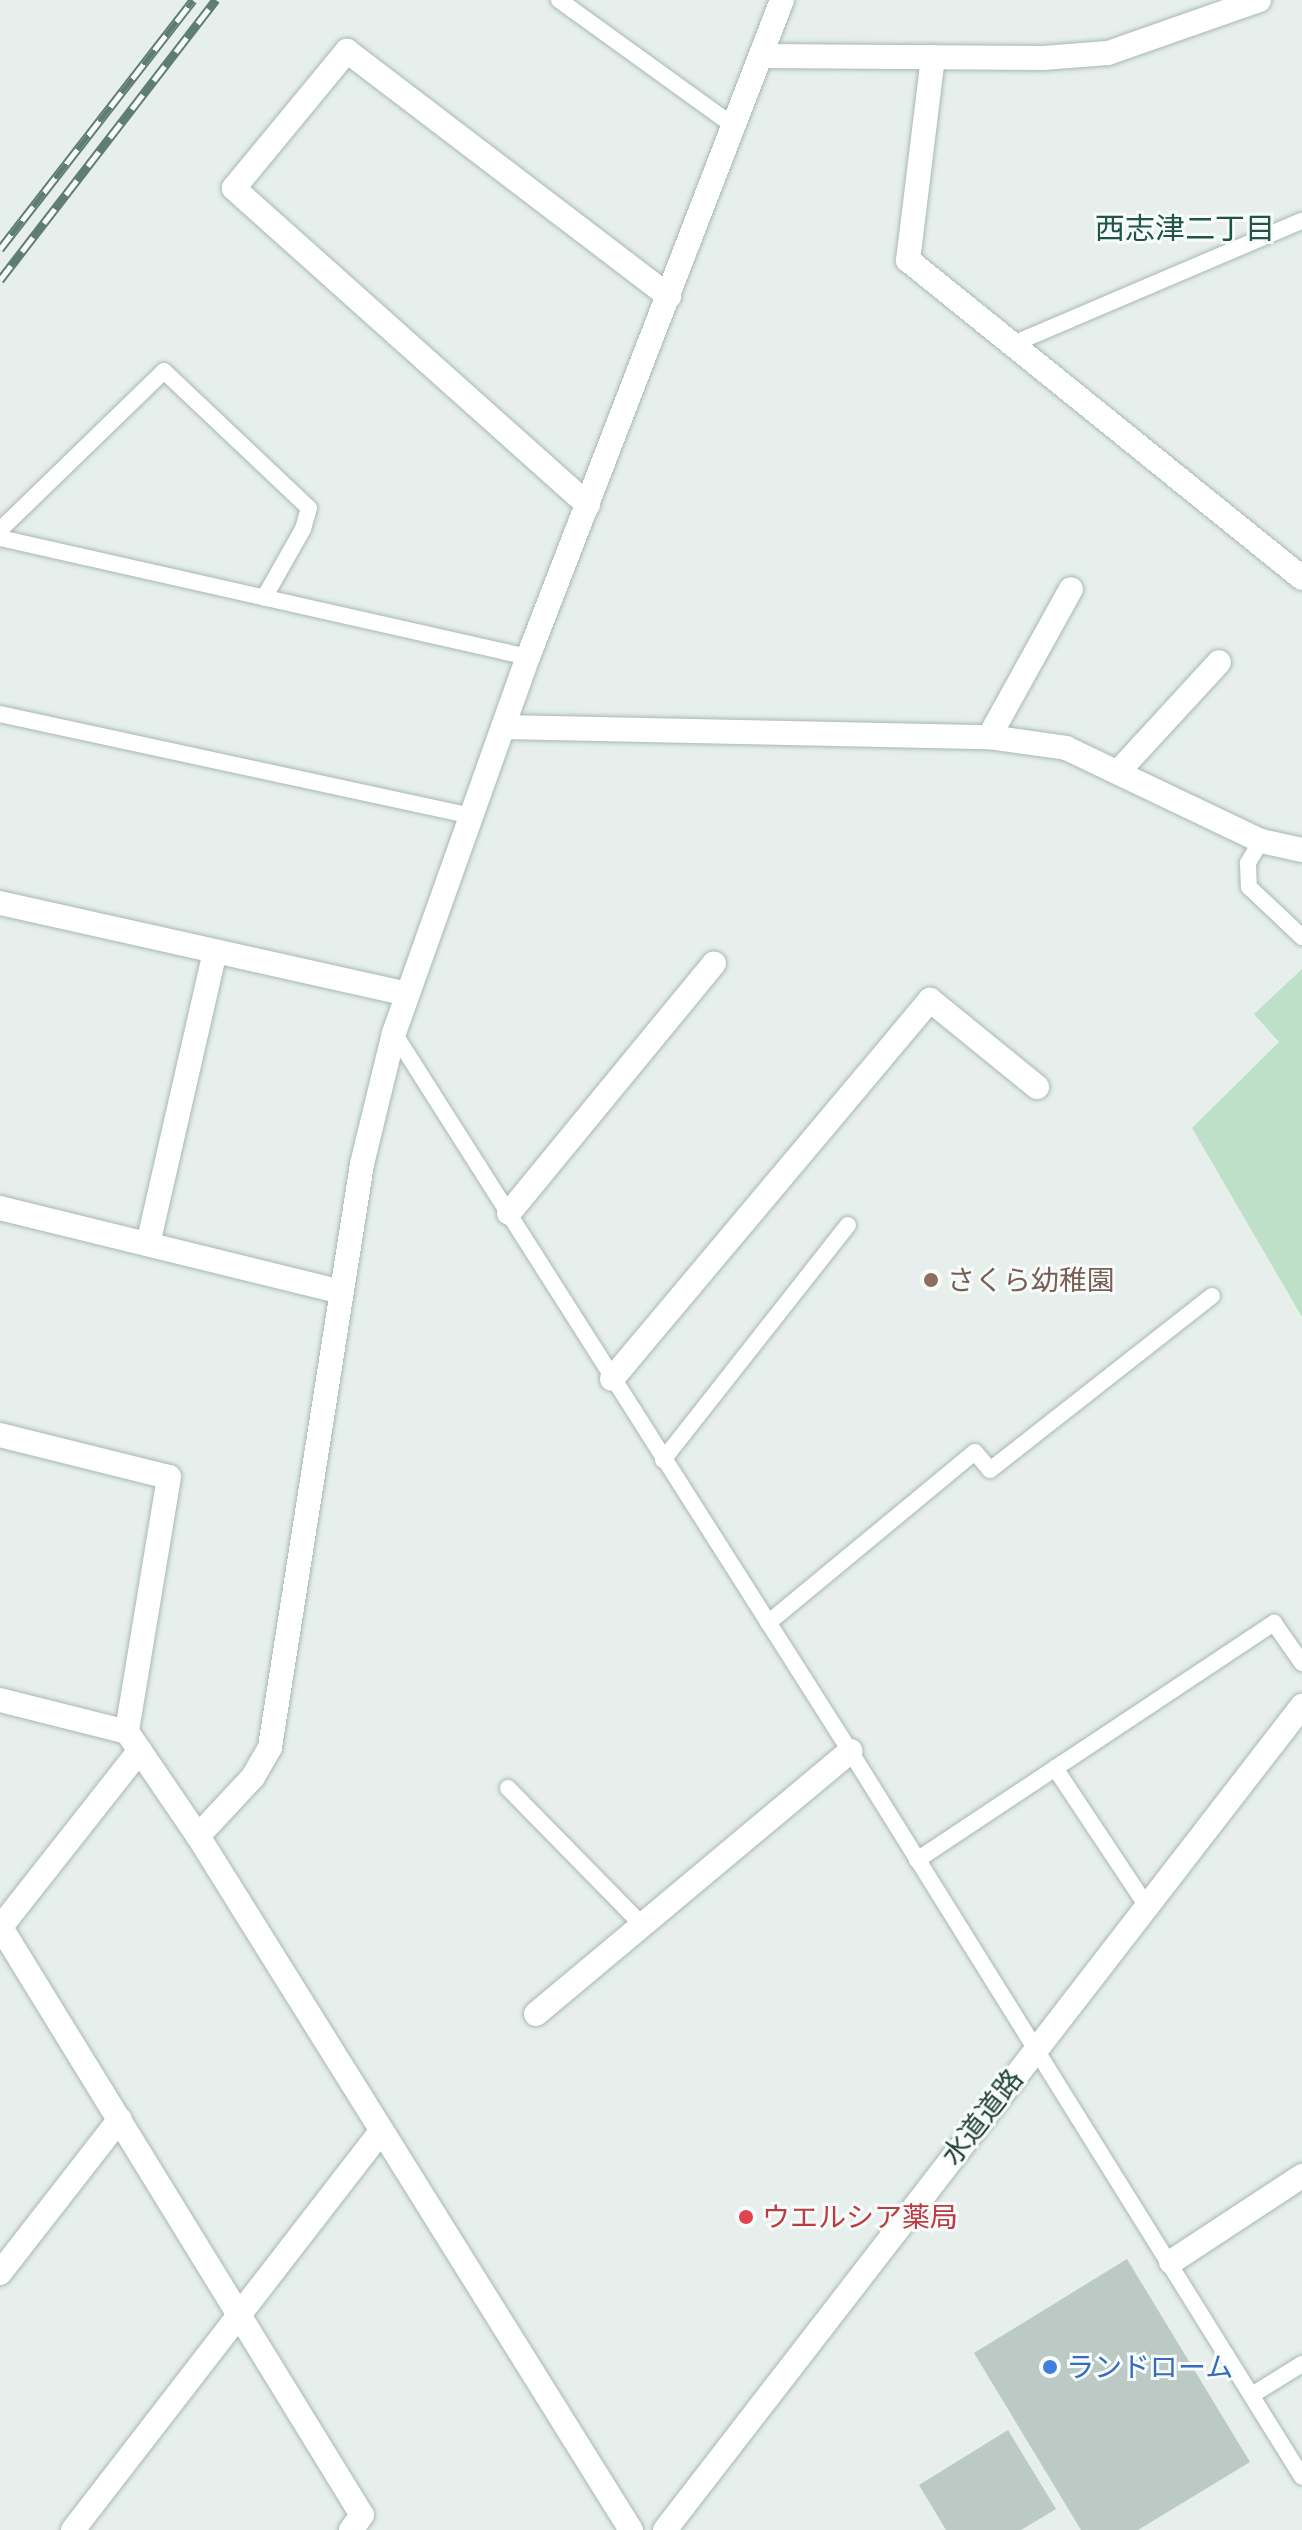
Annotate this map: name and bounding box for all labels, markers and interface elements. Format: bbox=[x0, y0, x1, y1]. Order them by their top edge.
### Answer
district label: 西志津二丁目 bbox=[1095, 210, 1275, 246]
place label: さくら幼稚園 bbox=[947, 1263, 1115, 1297]
marker: さくら幼稚園 bbox=[922, 1271, 940, 1289]
street label: 水道道路 bbox=[934, 2063, 1030, 2171]
place label: ウエルシア薬局 bbox=[762, 2200, 958, 2234]
marker: ウエルシア薬局 bbox=[737, 2208, 755, 2226]
place label: ランドローム bbox=[1066, 2350, 1234, 2384]
marker: ランドローム bbox=[1041, 2358, 1059, 2376]

